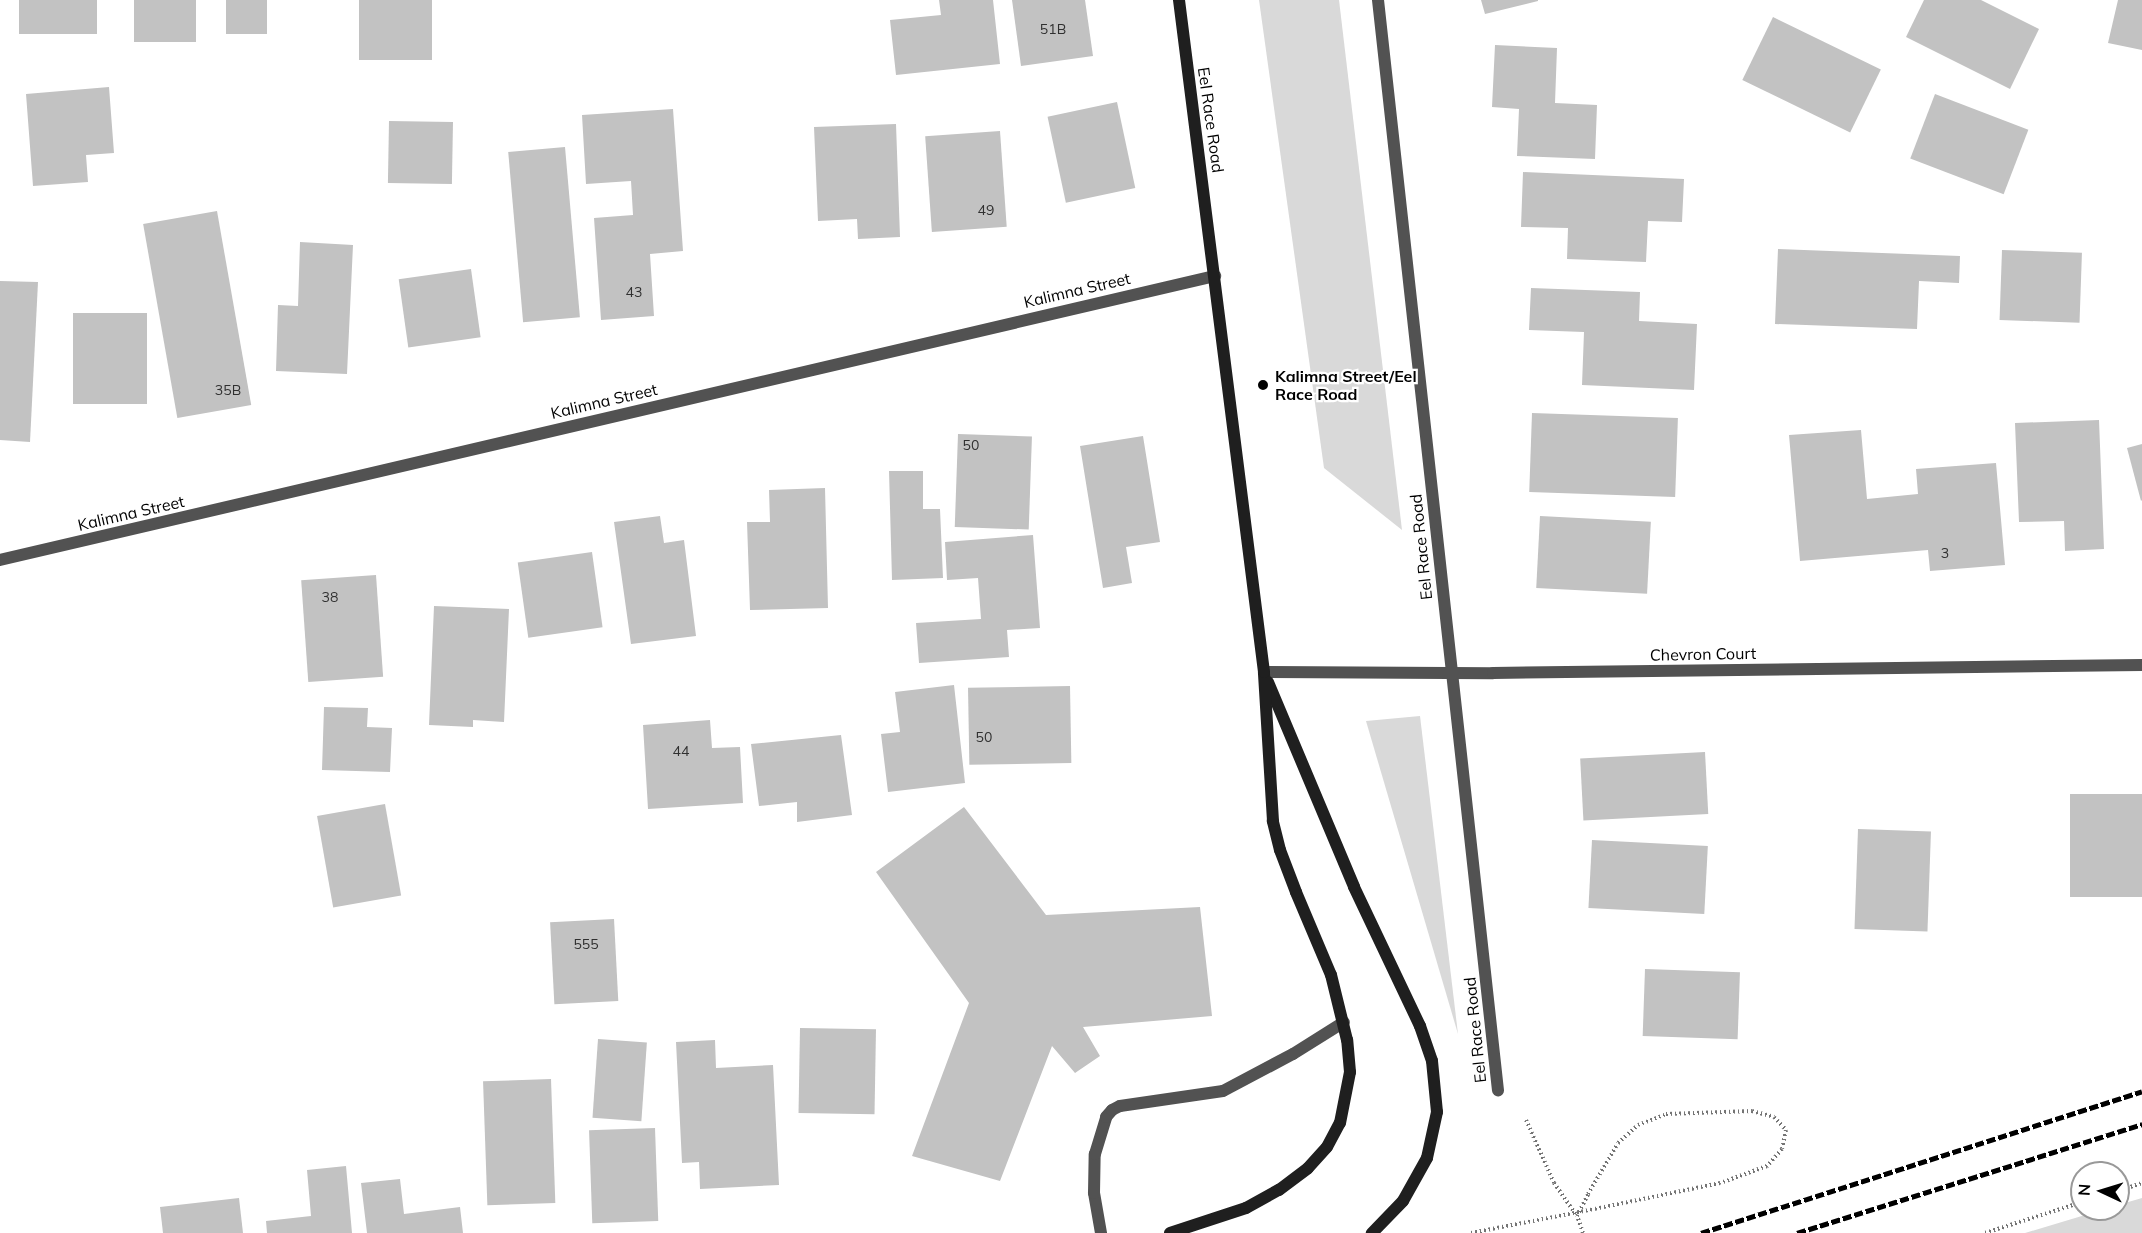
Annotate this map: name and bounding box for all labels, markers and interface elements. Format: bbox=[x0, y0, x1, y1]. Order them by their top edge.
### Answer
house number: 51B bbox=[1040, 21, 1066, 37]
street label: Eel Race Road bbox=[1194, 66, 1228, 174]
house number: 49 bbox=[978, 202, 994, 218]
street label: Kalimna Street bbox=[1022, 268, 1132, 312]
house number: 43 bbox=[626, 284, 642, 300]
place label: Kalimna Street/Eel Race Road bbox=[1275, 366, 1417, 404]
marker: Kalimna Street/Eel Race Road bbox=[1256, 378, 1270, 392]
street label: Kalimna Street bbox=[549, 379, 659, 423]
house number: 35B bbox=[215, 382, 241, 398]
house number: 50 bbox=[963, 437, 979, 453]
street label: Kalimna Street bbox=[76, 491, 186, 535]
street label: Eel Race Road bbox=[1406, 493, 1436, 601]
house number: 3 bbox=[1941, 545, 1949, 561]
house number: 38 bbox=[322, 589, 338, 605]
street label: Chevron Court bbox=[1650, 643, 1756, 665]
house number: 50 bbox=[976, 729, 992, 745]
house number: 44 bbox=[673, 743, 689, 759]
house number: 555 bbox=[573, 936, 599, 952]
street label: Eel Race Road bbox=[1460, 976, 1490, 1084]
north arrow bbox=[2070, 1161, 2130, 1221]
text: N bbox=[2074, 1183, 2094, 1197]

